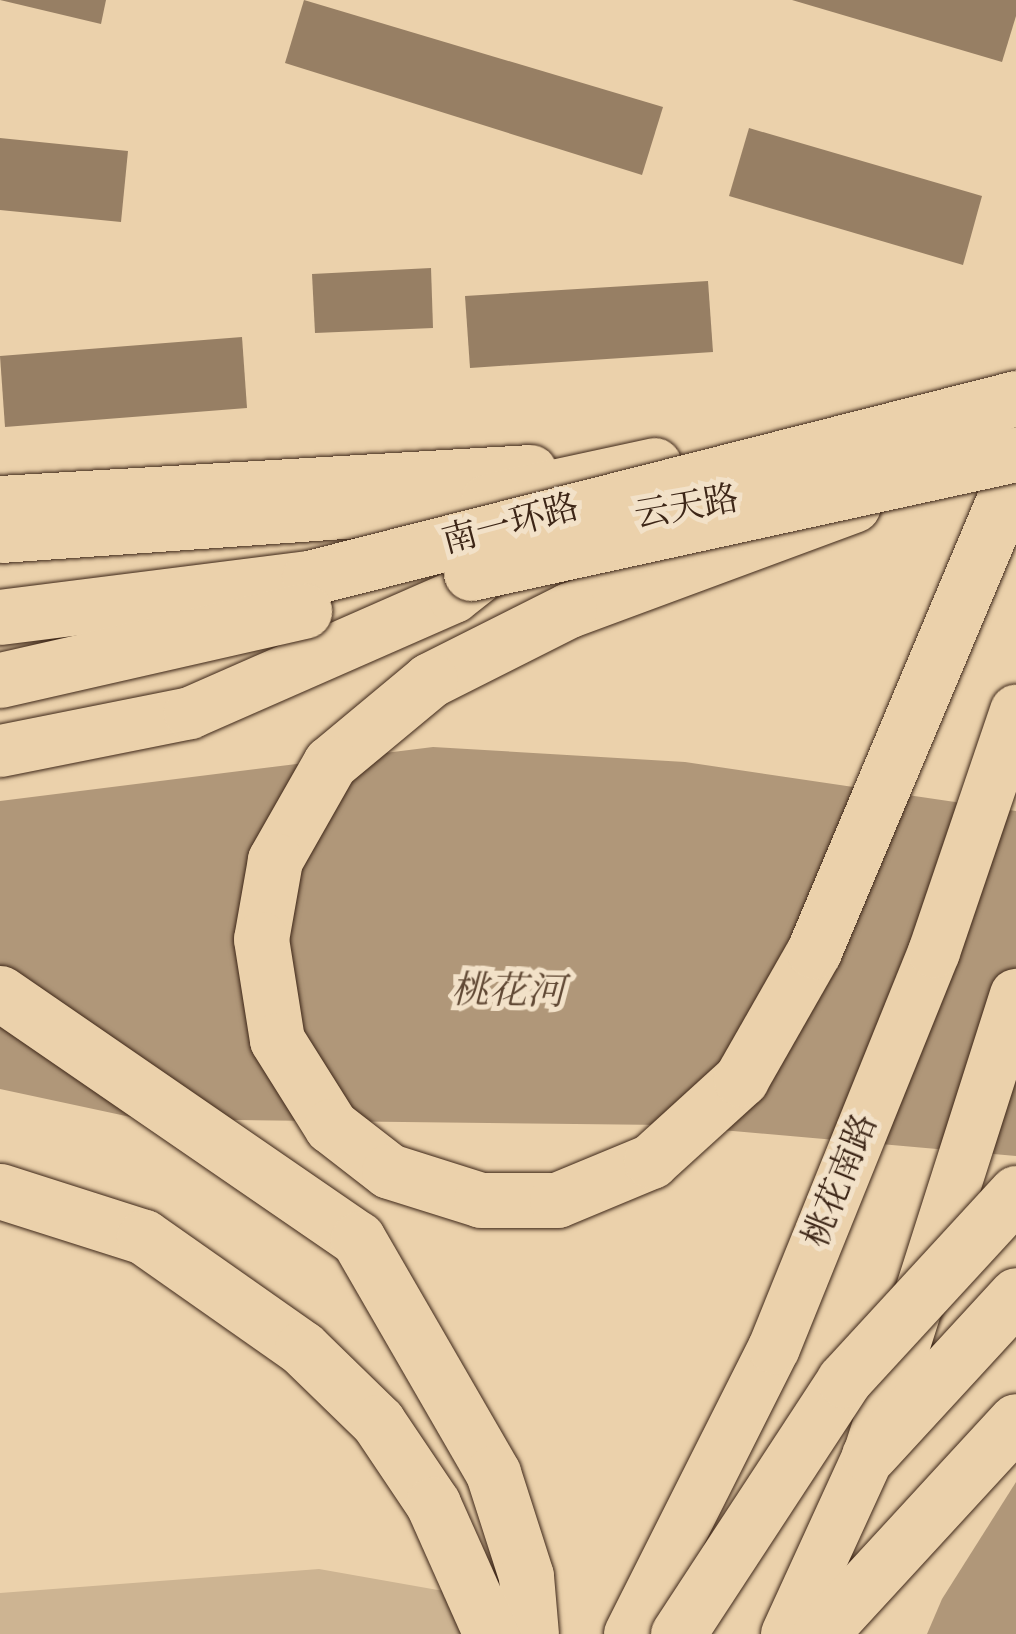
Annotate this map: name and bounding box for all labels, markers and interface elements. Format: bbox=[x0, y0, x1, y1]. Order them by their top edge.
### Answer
street label: 云天路 bbox=[632, 479, 742, 539]
street label: 南一环路 bbox=[438, 488, 584, 564]
water label: 桃花河 bbox=[451, 970, 565, 1018]
street label: 桃花南路 bbox=[796, 1108, 888, 1254]

